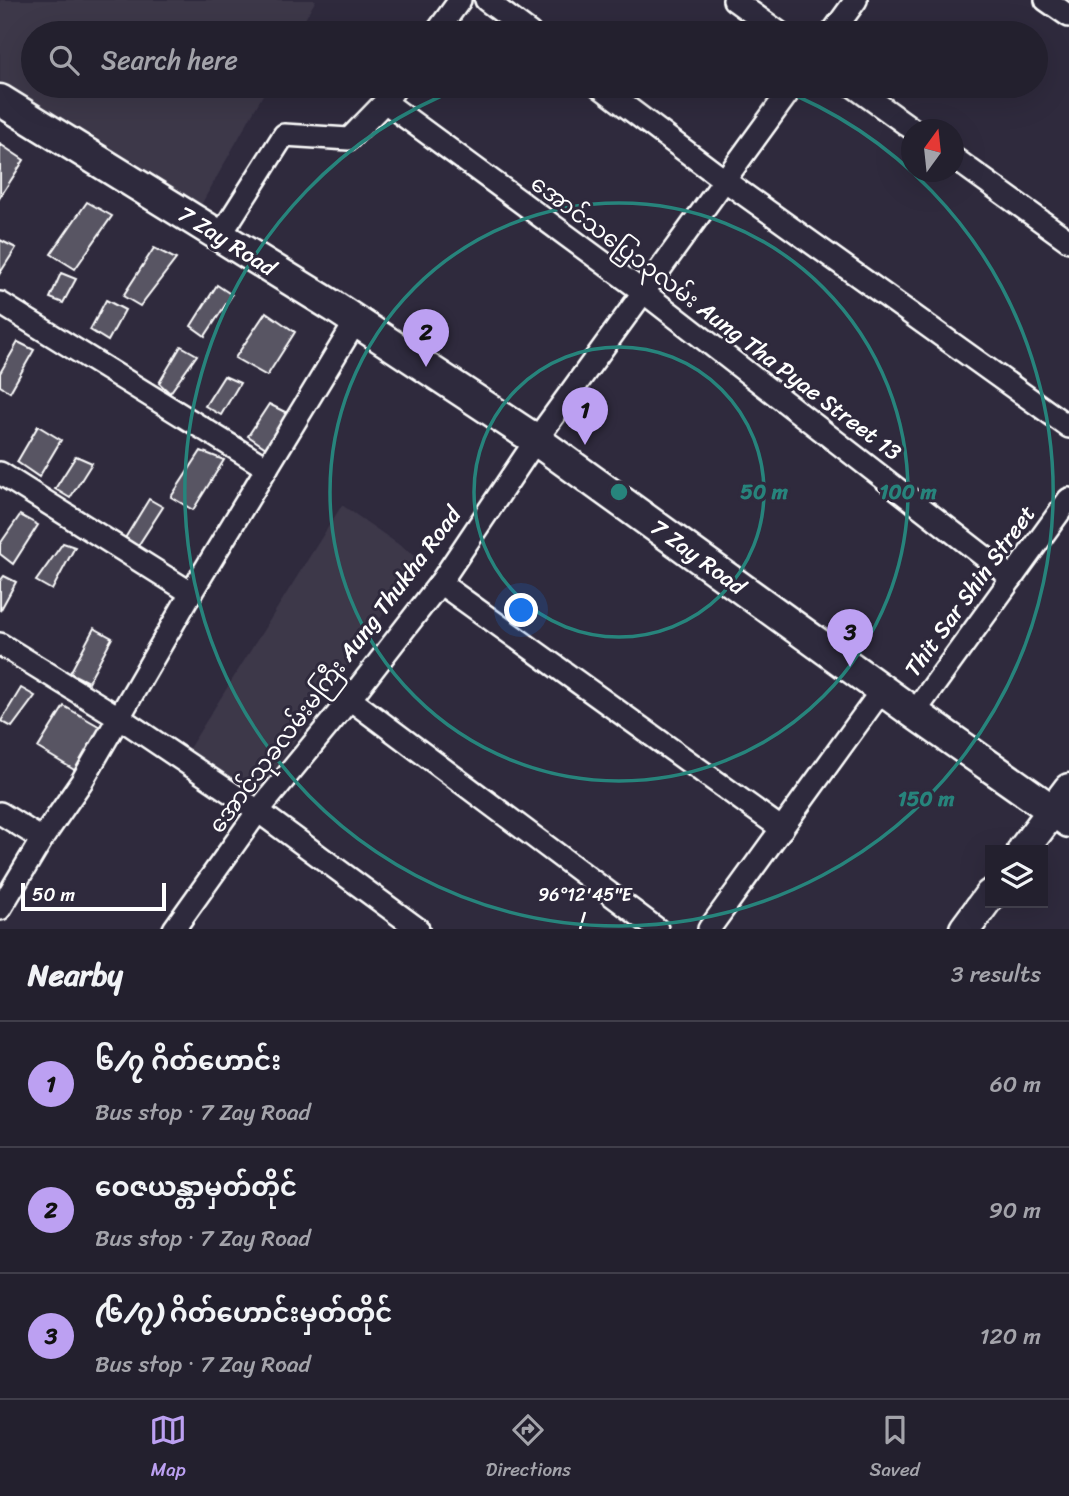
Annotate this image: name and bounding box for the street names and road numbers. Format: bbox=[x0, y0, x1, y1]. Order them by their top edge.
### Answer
street label: အောင်သပြေ၁၃လမ်း Aung Tha Pyae Street 13 bbox=[524, 169, 908, 467]
street label: 7 Zay Road bbox=[169, 194, 286, 289]
street label: အောင်သုခလမ်းမကြီး Aung Thukha Road bbox=[198, 496, 473, 843]
street label: Thit Sar Shin Street bbox=[893, 496, 1047, 686]
street label: 7 Zay Road bbox=[641, 508, 756, 607]

